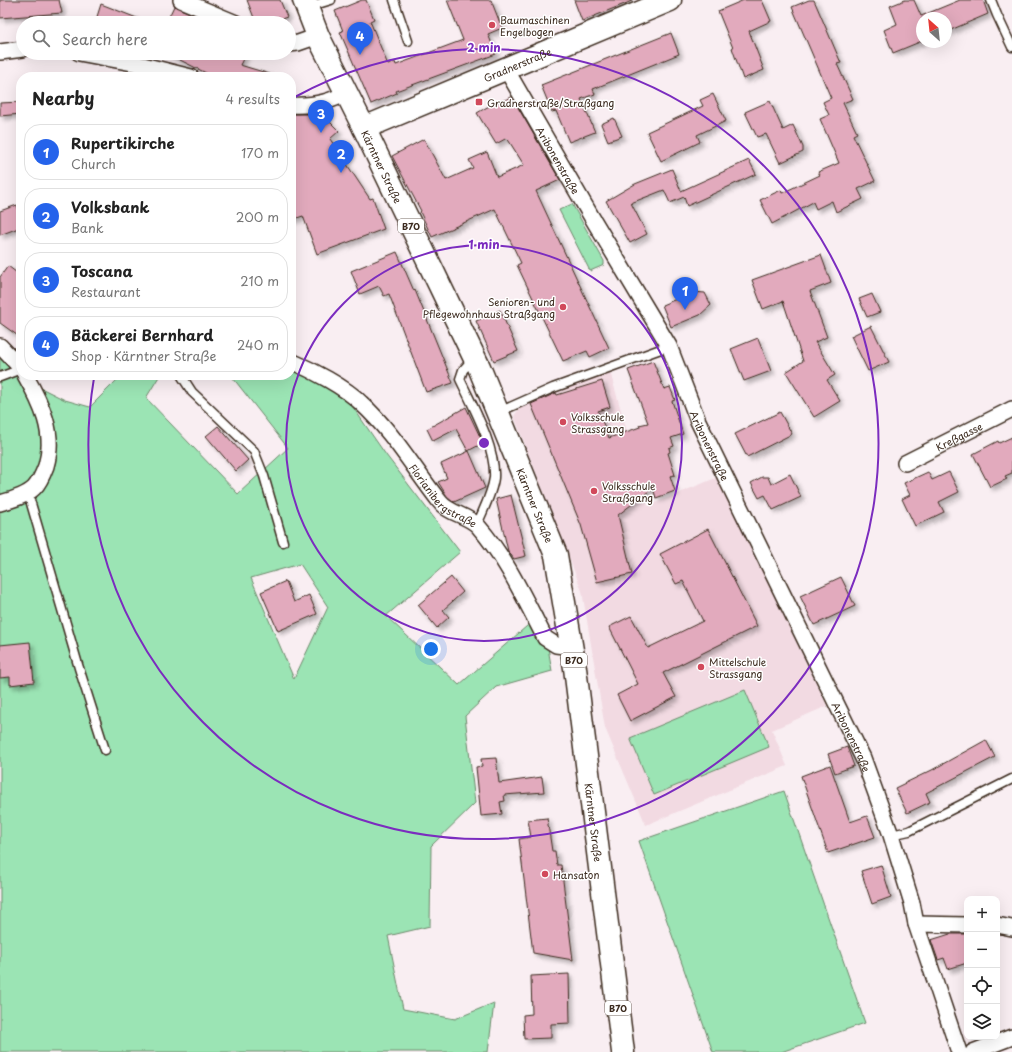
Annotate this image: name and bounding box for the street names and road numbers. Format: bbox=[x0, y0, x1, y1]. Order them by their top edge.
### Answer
street label: Gradnerstraße bbox=[481, 43, 553, 85]
street label: Aribonenstraße bbox=[533, 123, 584, 196]
street label: Kärntner Straße bbox=[358, 127, 406, 205]
road number: B70 bbox=[398, 219, 424, 233]
street label: Aribonenstraße bbox=[687, 408, 733, 483]
street label: Kreßgasse bbox=[933, 418, 985, 454]
street label: Florianibergstraße bbox=[406, 460, 481, 530]
street label: Kärntner Straße bbox=[514, 466, 558, 545]
road number: B70 bbox=[561, 653, 587, 667]
street label: Aribonenstraße bbox=[829, 699, 875, 774]
street label: Kärntner Straße bbox=[582, 782, 607, 863]
road number: B70 bbox=[605, 1001, 631, 1015]

